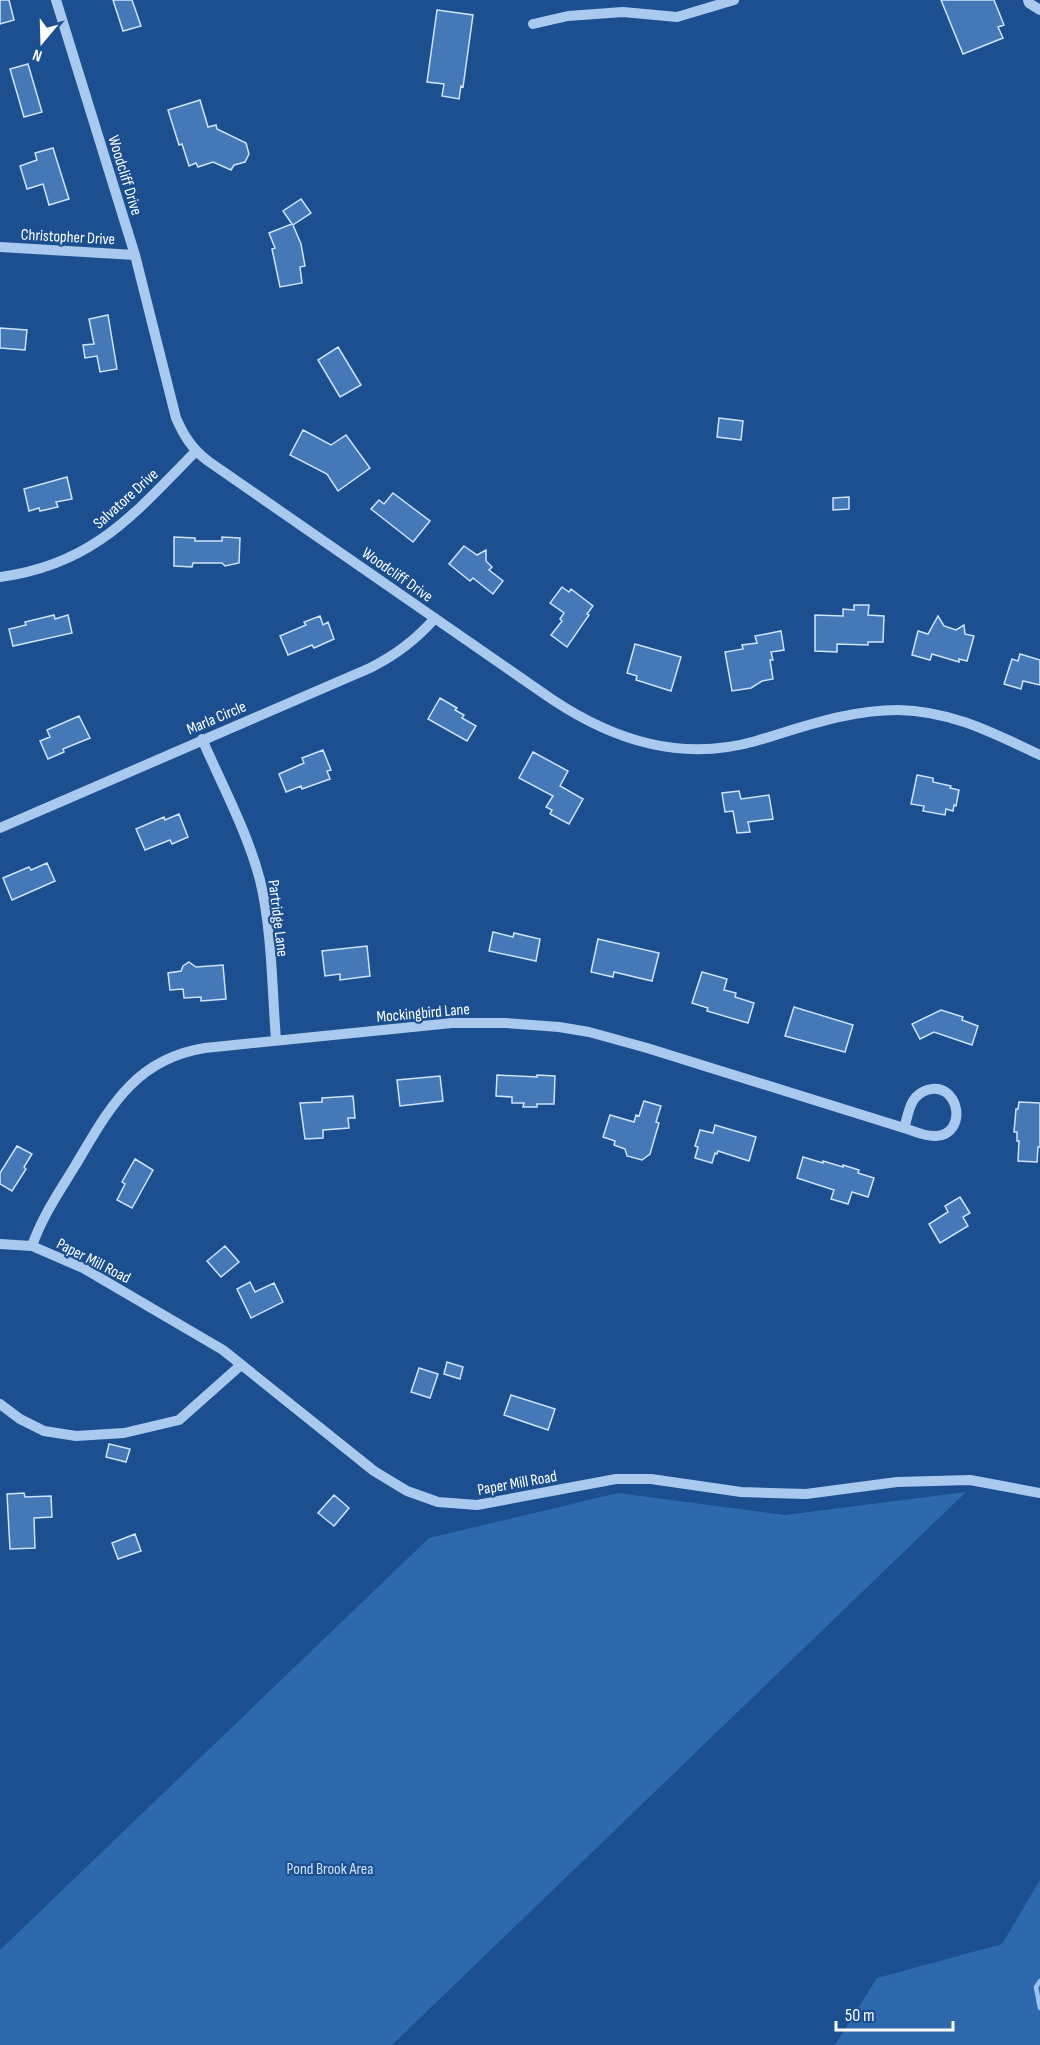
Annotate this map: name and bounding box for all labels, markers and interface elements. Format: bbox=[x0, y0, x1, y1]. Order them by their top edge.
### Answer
north arrow bbox=[12, 12, 72, 72]
text: N bbox=[30, 44, 45, 65]
street label: Woodcliff Drive bbox=[103, 133, 146, 218]
street label: Christopher Drive bbox=[20, 226, 116, 249]
street label: Salvatore Drive bbox=[90, 465, 162, 533]
street label: Woodcliff Drive bbox=[358, 544, 436, 607]
street label: Marla Circle bbox=[184, 697, 249, 739]
street label: Partridge Lane bbox=[263, 879, 292, 958]
street label: Mockingbird Lane bbox=[376, 1000, 470, 1027]
street label: Paper Mill Road bbox=[53, 1235, 134, 1288]
street label: Paper Mill Road bbox=[476, 1467, 559, 1500]
park label: Pond Brook Area bbox=[287, 1860, 373, 1879]
scale bar bbox=[836, 1994, 953, 2032]
text: 50 m bbox=[845, 2005, 875, 2026]

